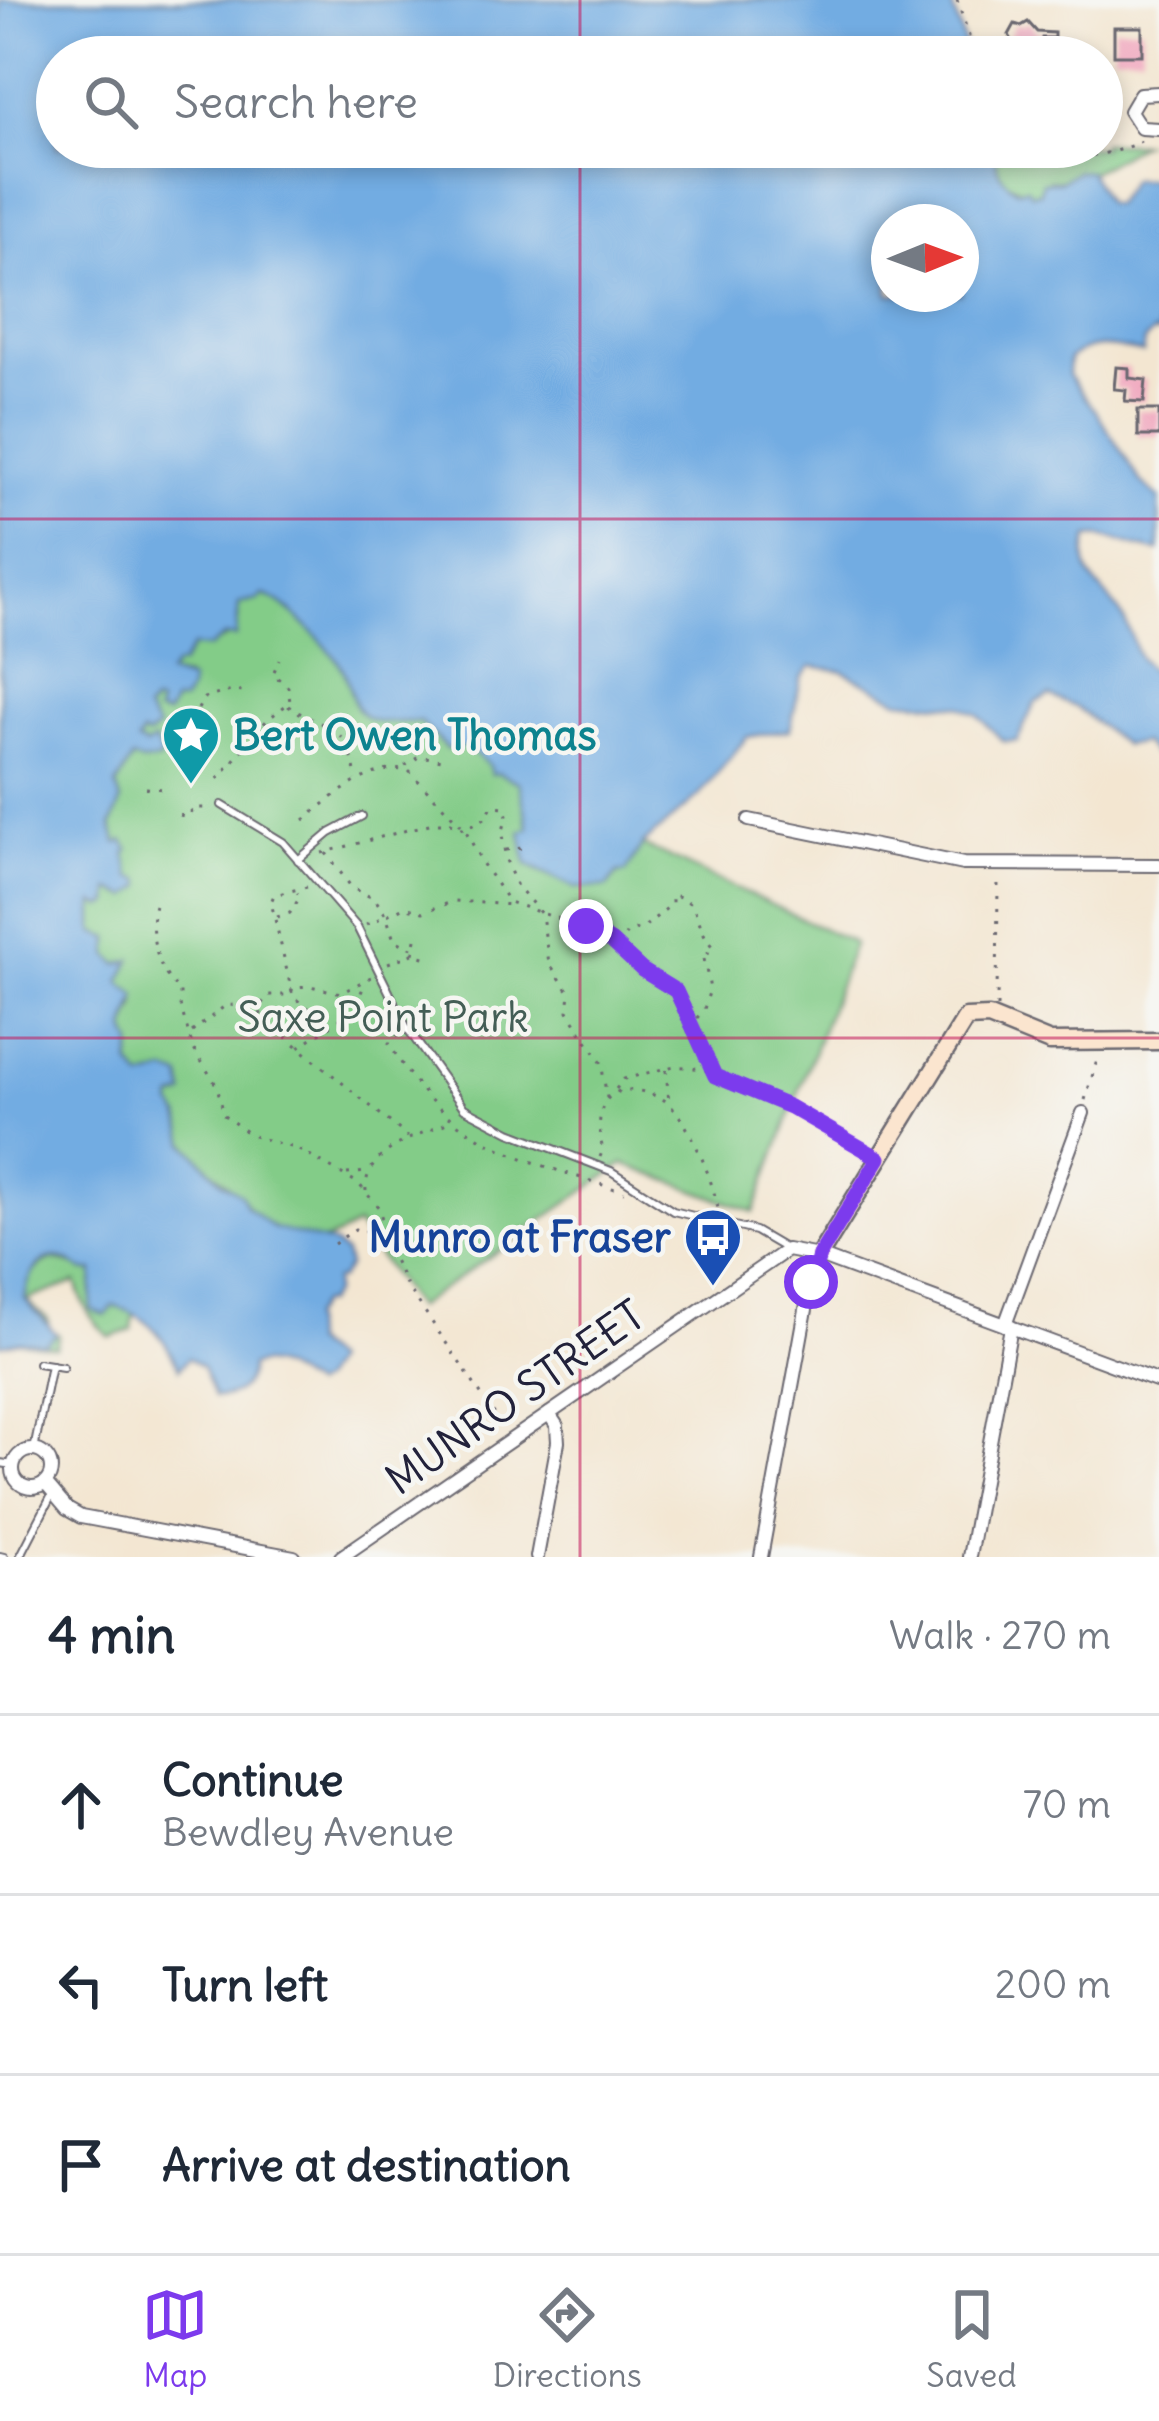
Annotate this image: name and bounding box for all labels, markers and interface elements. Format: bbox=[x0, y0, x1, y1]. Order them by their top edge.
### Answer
search box bbox=[36, 36, 1123, 168]
icon: search bbox=[78, 69, 144, 135]
text: Search here bbox=[174, 74, 418, 130]
north arrow bbox=[871, 204, 979, 312]
place icon: Bert Owen Thomas bbox=[160, 704, 222, 786]
place label: Bert Owen Thomas bbox=[233, 709, 597, 761]
route end bbox=[559, 899, 613, 953]
park label: Saxe Point Park bbox=[237, 991, 529, 1043]
bus stop icon: Munro at Fraser bbox=[682, 1206, 744, 1288]
place label: Munro at Fraser bbox=[368, 1211, 672, 1263]
route start bbox=[784, 1255, 838, 1309]
street label: MUNRO STREET bbox=[376, 1289, 654, 1505]
text: 4 min bbox=[48, 1603, 175, 1667]
text: Walk · 270 m bbox=[889, 1611, 1111, 1660]
text: Continue bbox=[162, 1752, 344, 1808]
icon: ahead bbox=[48, 1772, 114, 1838]
text: 70 m bbox=[1023, 1780, 1111, 1829]
text: Bewdley Avenue bbox=[162, 1808, 454, 1857]
icon: left bbox=[48, 1952, 114, 2018]
text: Turn left bbox=[162, 1957, 328, 2013]
text: 200 m bbox=[995, 1960, 1111, 2009]
icon: arrive bbox=[48, 2132, 114, 2198]
text: Arrive at destination bbox=[162, 2137, 571, 2193]
tab: Map bbox=[142, 2282, 208, 2396]
tab: Directions bbox=[493, 2282, 642, 2396]
tab: Saved bbox=[926, 2282, 1017, 2396]

